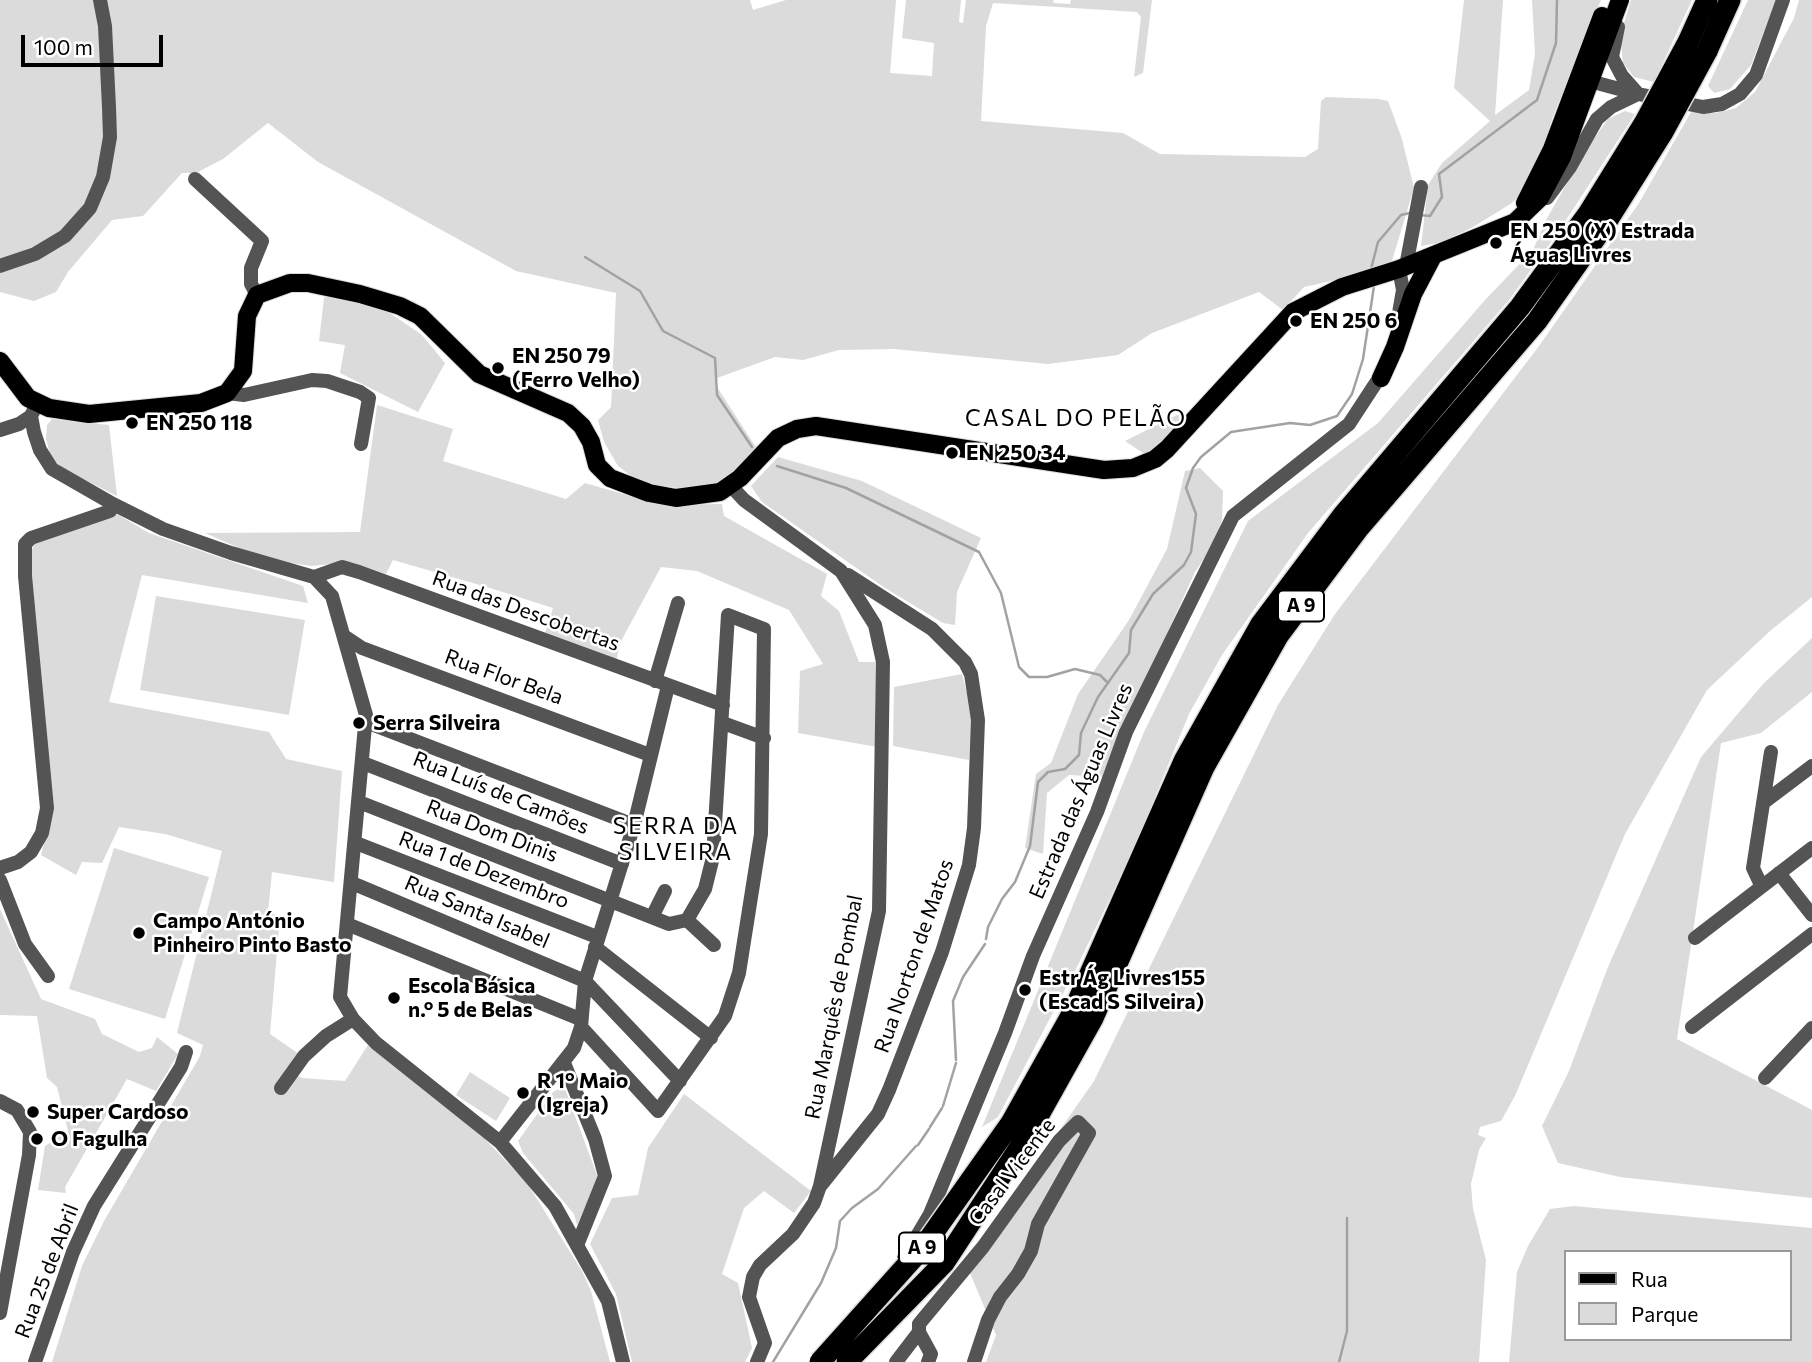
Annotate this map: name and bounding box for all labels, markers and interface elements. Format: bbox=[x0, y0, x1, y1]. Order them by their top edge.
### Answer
scale bar bbox=[24, 21, 166, 65]
text: 100 m bbox=[34, 34, 93, 59]
place label: EN 250 (X) Estrada Águas Livres bbox=[1510, 218, 1694, 268]
marker: EN 250 (X) Estrada Águas Livres bbox=[1488, 235, 1504, 251]
place label: EN 250 6 bbox=[1310, 308, 1397, 334]
marker: EN 250 6 bbox=[1288, 313, 1304, 329]
place label: EN 250 79 (Ferro Velho) bbox=[512, 343, 640, 393]
marker: EN 250 79 (Ferro Velho) bbox=[490, 360, 506, 376]
district label: CASAL DO PELÃO bbox=[967, 404, 1185, 432]
place label: EN 250 118 bbox=[146, 410, 252, 436]
marker: EN 250 118 bbox=[124, 415, 140, 431]
place label: EN 250 34 bbox=[966, 440, 1066, 466]
marker: EN 250 34 bbox=[944, 445, 960, 461]
street label: Rua das Descobertas bbox=[429, 565, 623, 657]
road number: A 9 bbox=[1278, 590, 1324, 622]
street label: Rua Flor Bela bbox=[441, 644, 567, 710]
street label: Estrada das Águas Livres bbox=[1024, 679, 1138, 903]
place label: Serra Silveira bbox=[373, 710, 500, 736]
marker: Serra Silveira bbox=[351, 715, 367, 731]
street label: Rua Luís de Camões bbox=[409, 746, 593, 840]
street label: Rua Dom Dinis bbox=[423, 794, 561, 868]
district label: SERRA DA SILVEIRA bbox=[614, 812, 738, 866]
street label: Rua 1 de Dezembro bbox=[395, 826, 573, 914]
street label: Rua Norton de Matos bbox=[869, 856, 959, 1056]
street label: Rua Santa Isabel bbox=[401, 870, 553, 954]
street label: Rua Marquês de Pombal bbox=[800, 893, 868, 1121]
place label: Campo António Pinheiro Pinto Basto bbox=[153, 908, 352, 958]
marker: Campo António Pinheiro Pinto Basto bbox=[131, 925, 147, 941]
place label: Estr Ág Livres155 (Escad S Silveira) bbox=[1039, 965, 1205, 1015]
place label: Escola Básica n.º 5 de Belas bbox=[408, 973, 535, 1023]
marker: Estr Ág Livres155 (Escad S Silveira) bbox=[1017, 982, 1033, 998]
marker: Escola Básica n.º 5 de Belas bbox=[386, 990, 402, 1006]
place label: R 1º Maio (Igreja) bbox=[537, 1068, 628, 1118]
marker: R 1º Maio (Igreja) bbox=[515, 1085, 531, 1101]
place label: Super Cardoso bbox=[47, 1099, 189, 1125]
marker: Super Cardoso bbox=[25, 1104, 41, 1120]
street label: Casal Vicente bbox=[963, 1113, 1061, 1231]
place label: O Fagulha bbox=[51, 1126, 147, 1152]
marker: O Fagulha bbox=[29, 1131, 45, 1147]
street label: Rua 25 de Abril bbox=[10, 1200, 84, 1342]
road number: A 9 bbox=[899, 1232, 945, 1264]
legend bbox=[1563, 1250, 1791, 1341]
text: Rua bbox=[1631, 1266, 1668, 1291]
text: Parque bbox=[1631, 1301, 1698, 1326]

